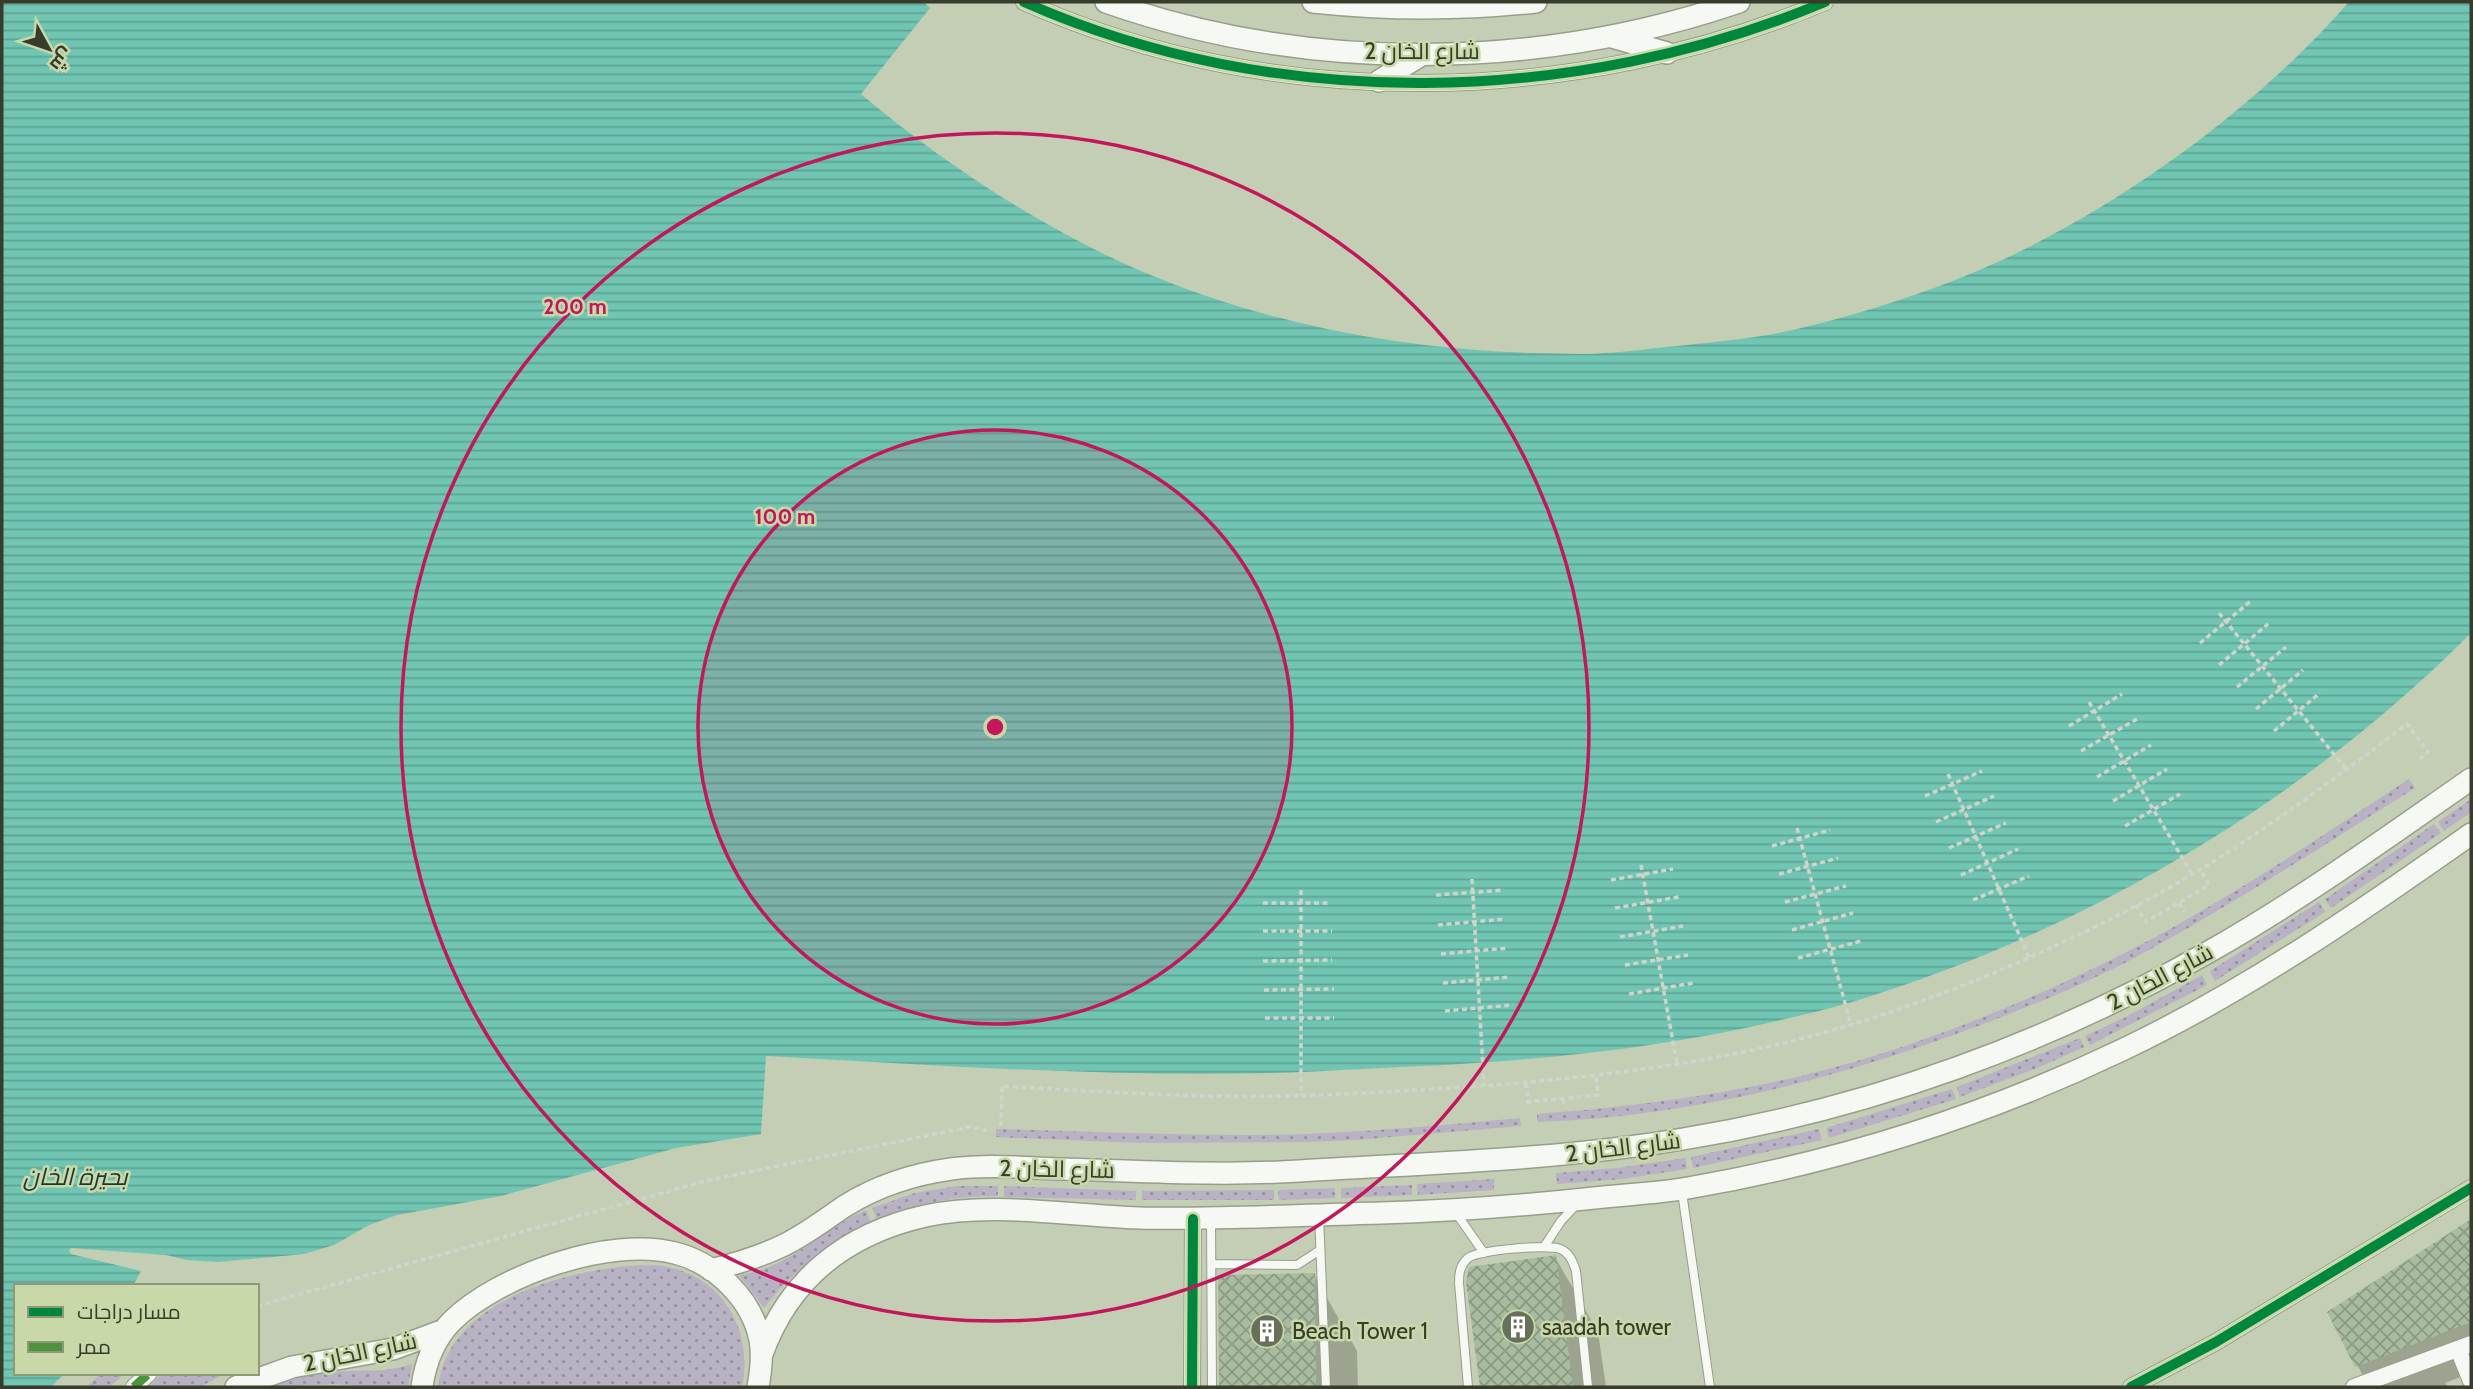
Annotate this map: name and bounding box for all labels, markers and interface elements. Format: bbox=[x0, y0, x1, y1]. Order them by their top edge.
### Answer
north arrow bbox=[14, 14, 84, 84]
street label: شارع الخان 2 bbox=[1364, 37, 1480, 67]
text: ش bbox=[45, 43, 78, 76]
text: 200 m bbox=[543, 294, 607, 319]
text: 100 m bbox=[755, 504, 815, 529]
centre of rings bbox=[983, 715, 1007, 739]
street label: شارع الخان 2 bbox=[2102, 938, 2218, 1018]
street label: شارع الخان 2 bbox=[1564, 1126, 1682, 1170]
street label: شارع الخان 2 bbox=[999, 1154, 1115, 1186]
water label: بحيرة الخان bbox=[23, 1162, 129, 1191]
legend bbox=[14, 1284, 259, 1375]
text: مسار دراجات bbox=[77, 1299, 181, 1324]
building icon: saadah tower bbox=[1499, 1308, 1537, 1346]
building icon: Beach Tower 1 bbox=[1248, 1312, 1286, 1350]
place label: saadah tower bbox=[1542, 1313, 1672, 1341]
place label: Beach Tower 1 bbox=[1292, 1317, 1428, 1345]
street label: شارع الخان 2 bbox=[301, 1326, 420, 1380]
text: ممر bbox=[76, 1334, 111, 1359]

